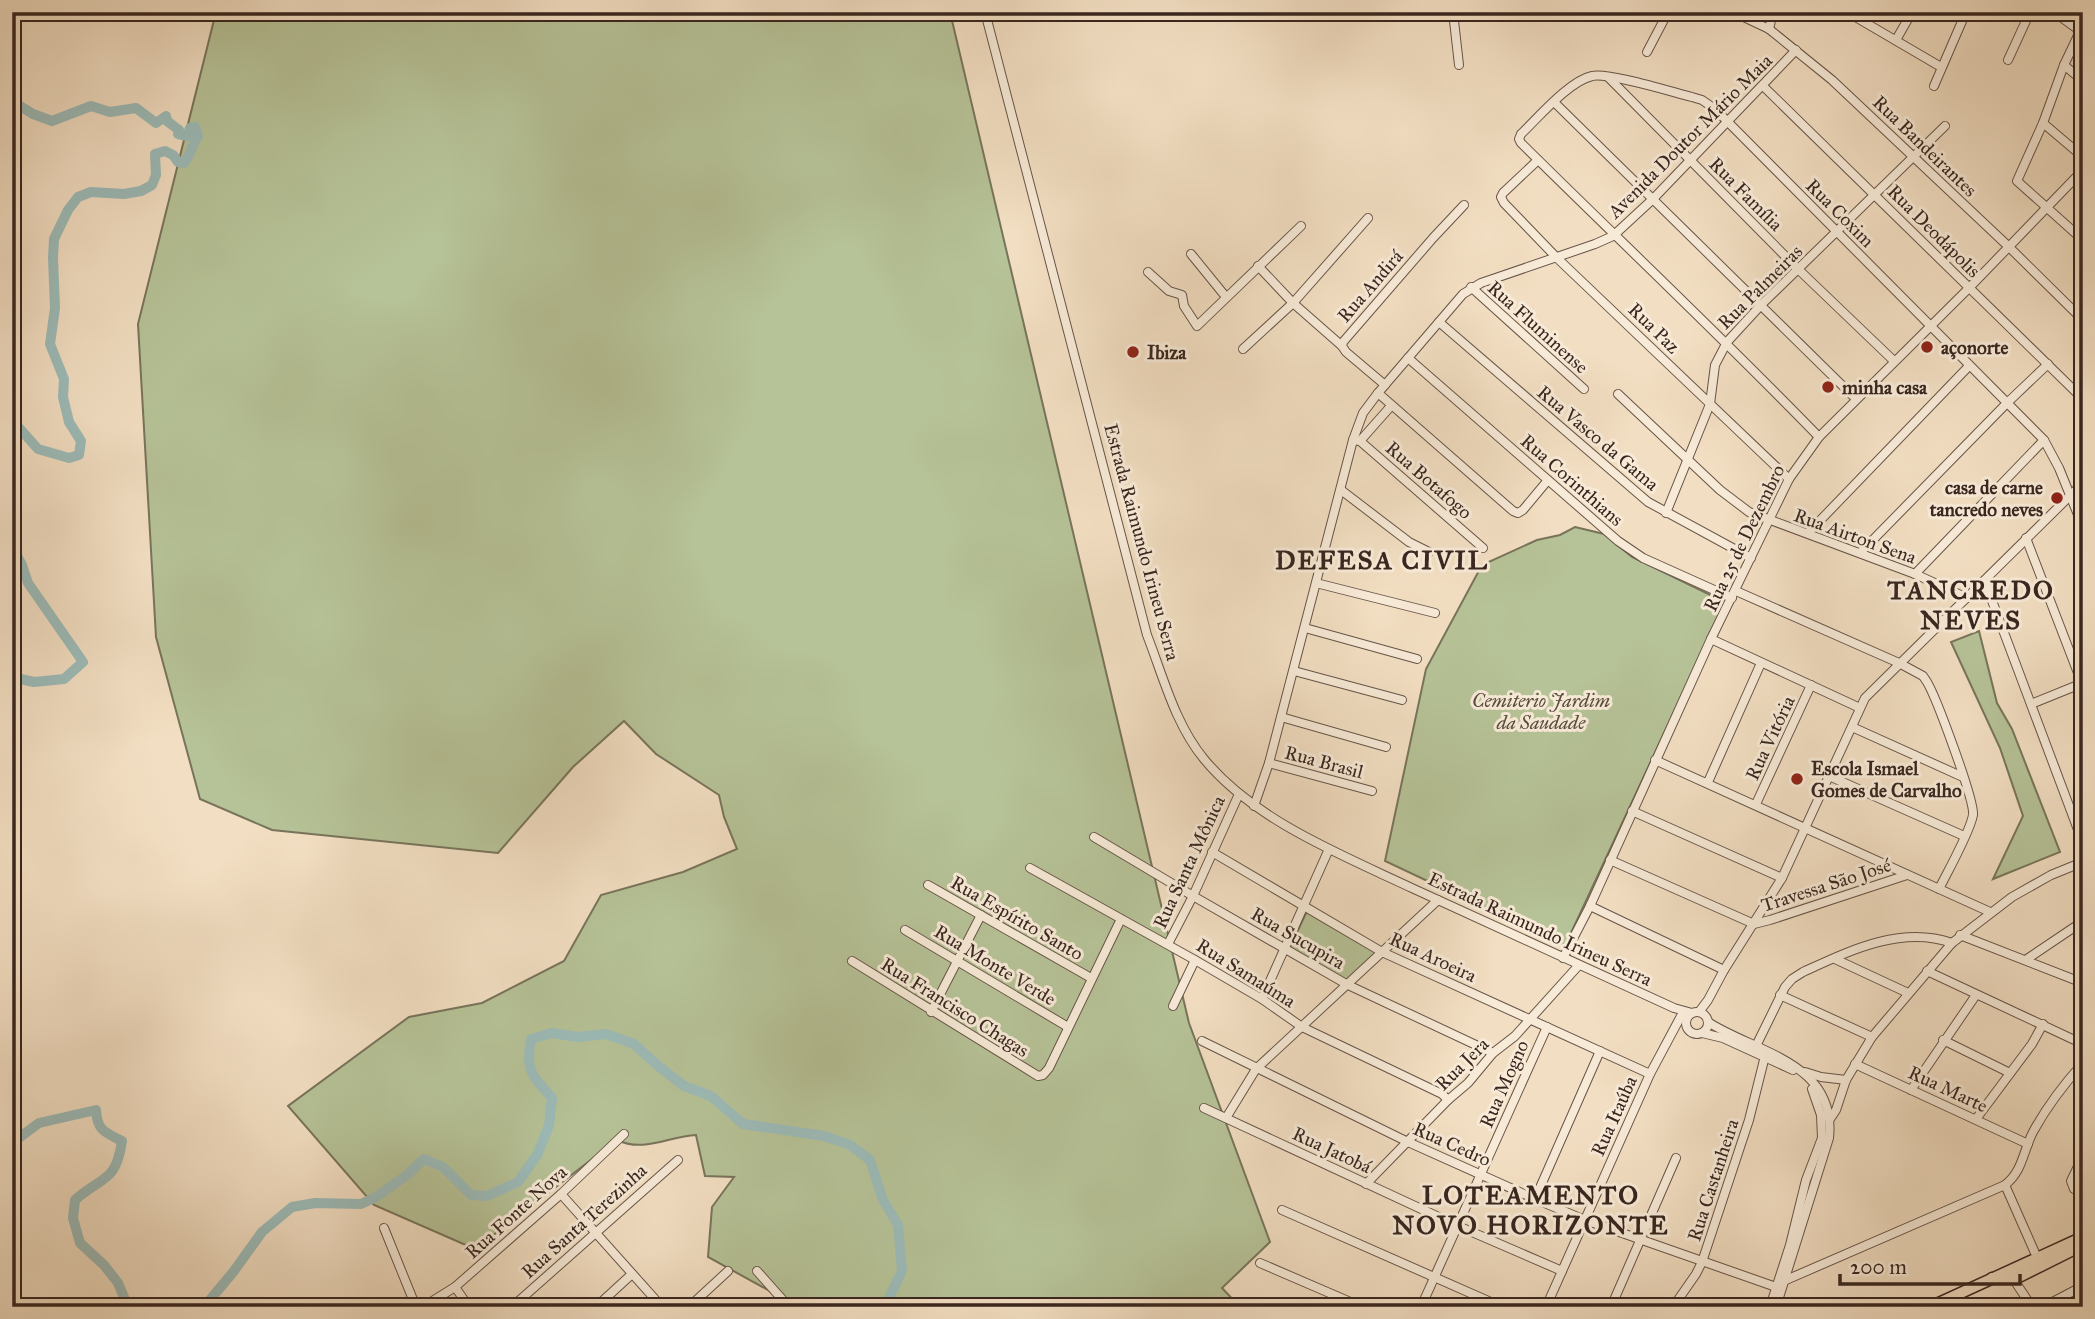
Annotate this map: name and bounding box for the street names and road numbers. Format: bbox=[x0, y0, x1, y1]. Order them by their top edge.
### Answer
street label: Avenida Doutor Mário Maia bbox=[1602, 48, 1778, 224]
street label: Rua Bandeirantes bbox=[1868, 91, 1982, 202]
street label: Rua Família bbox=[1704, 152, 1788, 236]
street label: Rua Coxim bbox=[1801, 174, 1879, 252]
street label: Rua Deodápolis bbox=[1883, 180, 1985, 282]
street label: Rua Palmeiras bbox=[1713, 240, 1807, 334]
street label: Rua Andirá bbox=[1332, 244, 1408, 327]
street label: Rua Fluminense bbox=[1483, 276, 1593, 378]
street label: Rua Paz bbox=[1623, 298, 1685, 358]
street label: Rua Vasco da Gama bbox=[1533, 380, 1664, 496]
street label: Estrada Raimundo Irineu Serra bbox=[1099, 421, 1185, 664]
street label: Rua Corinthians bbox=[1516, 429, 1628, 531]
street label: Rua Botafogo bbox=[1380, 436, 1477, 525]
street label: Rua 25 de Dezembro bbox=[1698, 461, 1790, 615]
street label: Rua Airton Sena bbox=[1791, 503, 1920, 569]
street label: Rua Vitória bbox=[1740, 691, 1800, 784]
street label: Rua Brasil bbox=[1282, 740, 1367, 784]
street label: Rua Santa Mônica bbox=[1148, 791, 1230, 932]
street label: Travessa São José bbox=[1758, 853, 1894, 918]
street label: Estrada Raimundo Irineu Serra bbox=[1424, 867, 1656, 991]
street label: Rua Espírito Santo bbox=[947, 871, 1088, 965]
street label: Rua Sucupira bbox=[1247, 902, 1350, 975]
street label: Rua Monte Verde bbox=[930, 920, 1060, 1010]
street label: Rua Aroeira bbox=[1386, 927, 1481, 988]
street label: Rua Samaúma bbox=[1192, 933, 1301, 1013]
street label: Rua Francisco Chagas bbox=[876, 952, 1033, 1063]
street label: Rua Jera bbox=[1431, 1032, 1495, 1096]
street label: Rua Mogno bbox=[1475, 1036, 1535, 1132]
street label: Rua Marte bbox=[1905, 1061, 1991, 1117]
street label: Rua Itaúba bbox=[1586, 1071, 1642, 1160]
street label: Rua Castanheira bbox=[1682, 1115, 1744, 1244]
street label: Rua Cedro bbox=[1410, 1117, 1495, 1171]
street label: Rua Jatobá bbox=[1288, 1122, 1376, 1180]
street label: Rua Santa Terezinha bbox=[517, 1158, 652, 1283]
street label: Rua Fonte Nova bbox=[461, 1160, 572, 1264]

